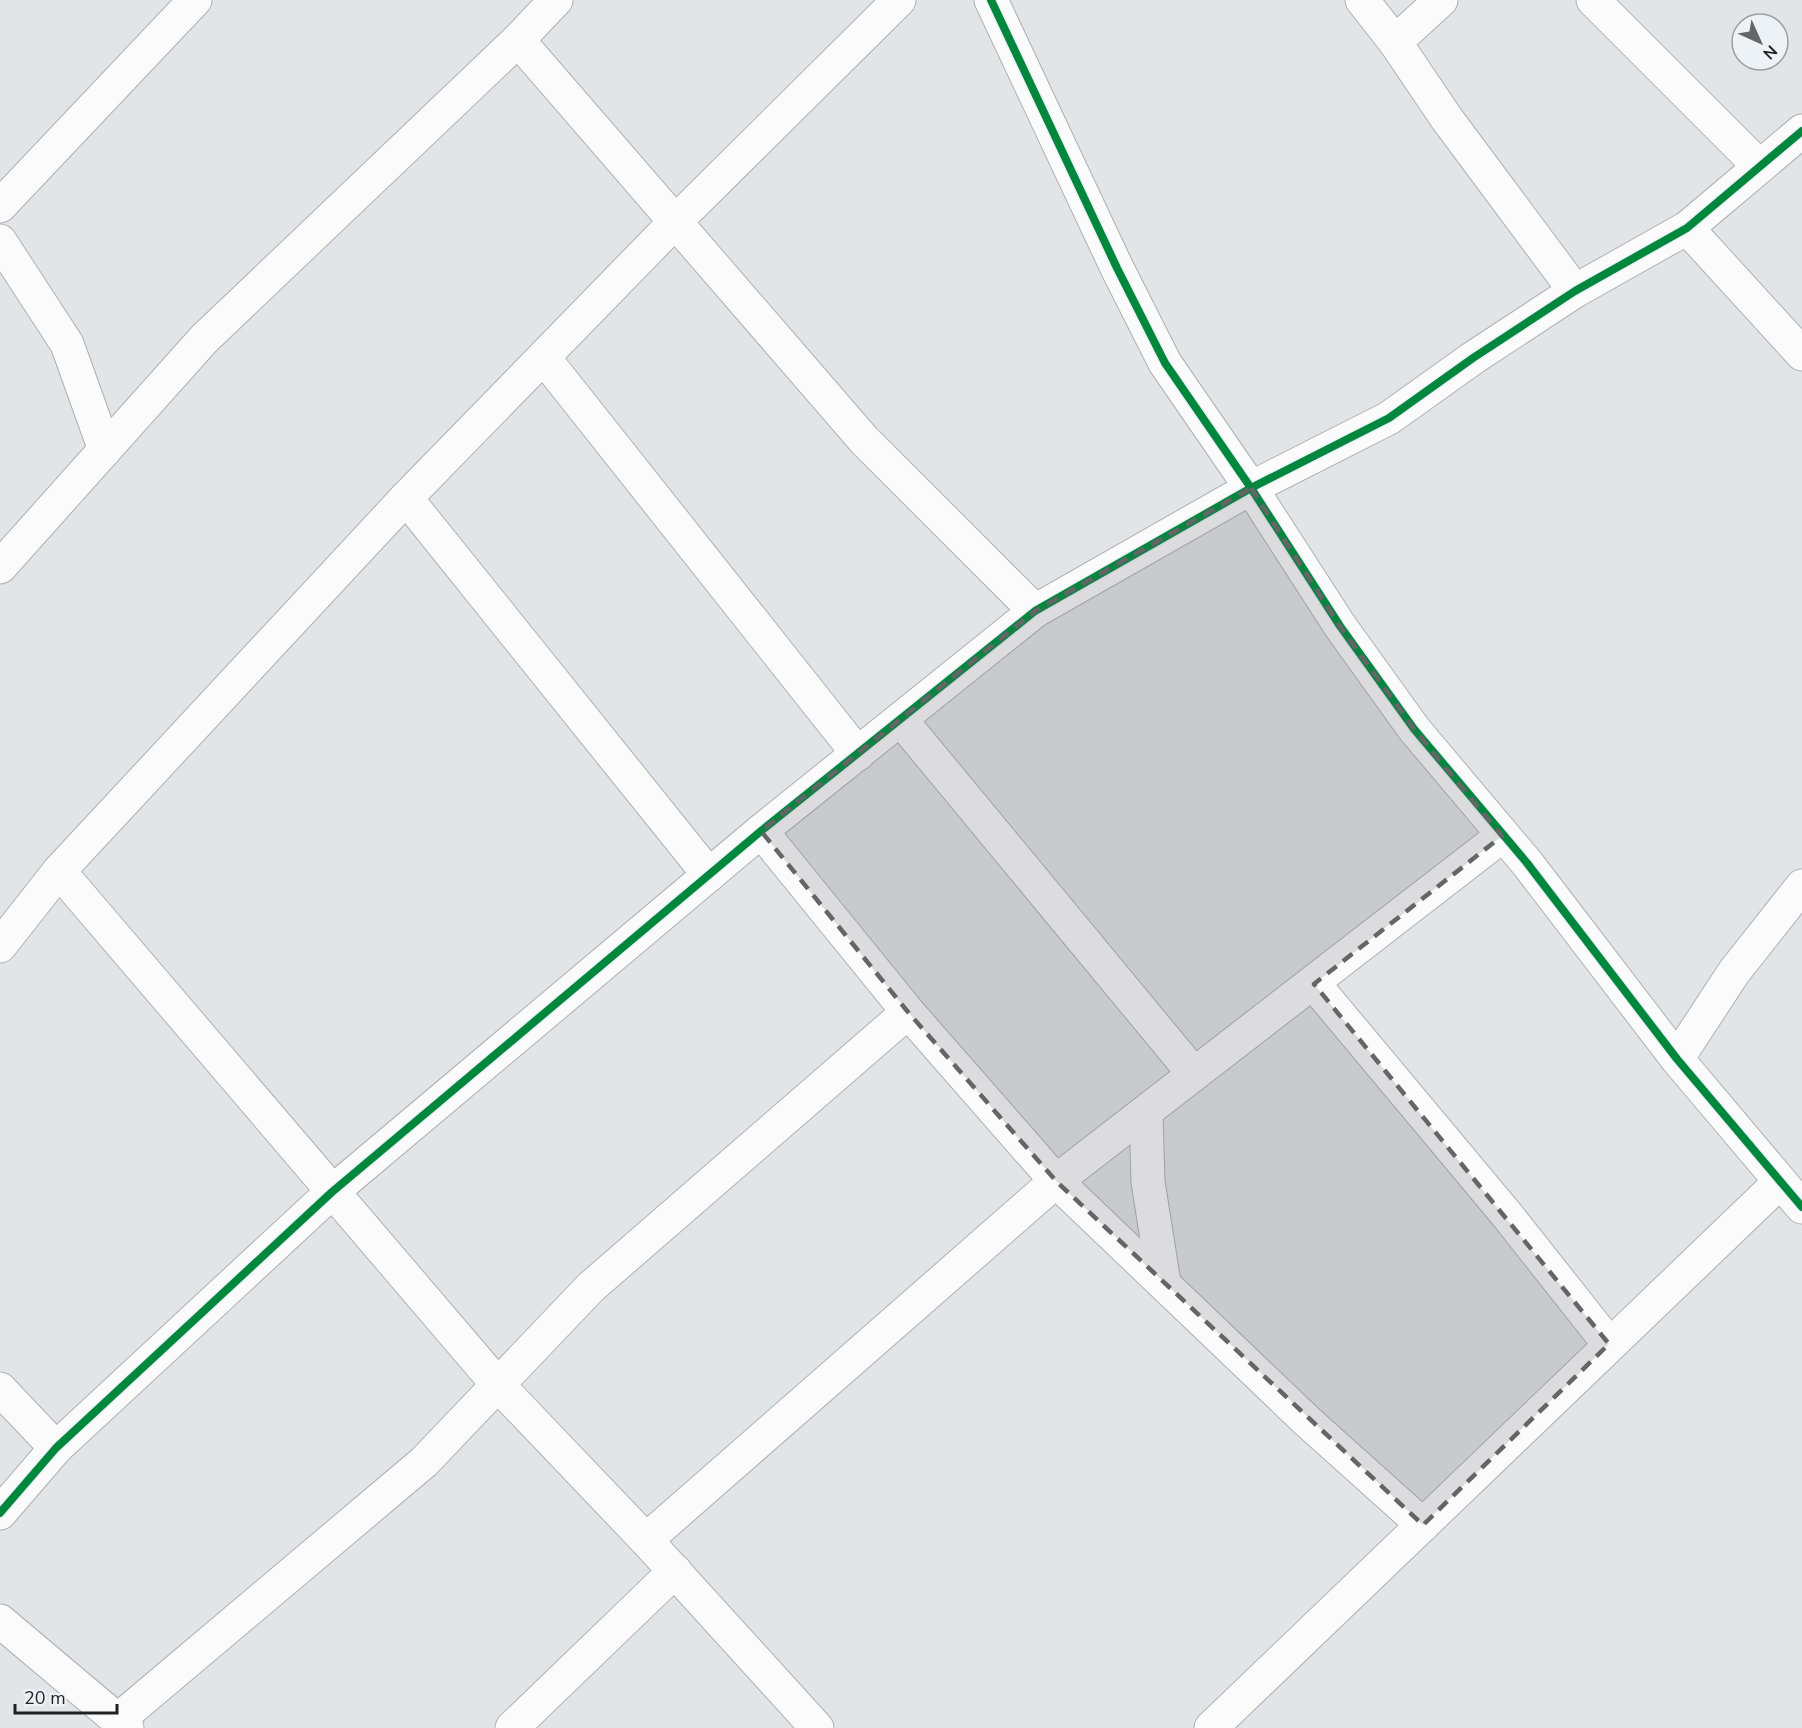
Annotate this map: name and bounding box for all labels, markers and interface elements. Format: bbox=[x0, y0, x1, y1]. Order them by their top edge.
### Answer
north arrow bbox=[1730, 12, 1790, 72]
text: N bbox=[1758, 40, 1782, 64]
scale bar bbox=[15, 1677, 117, 1715]
text: 20 m bbox=[24, 1686, 66, 1710]

